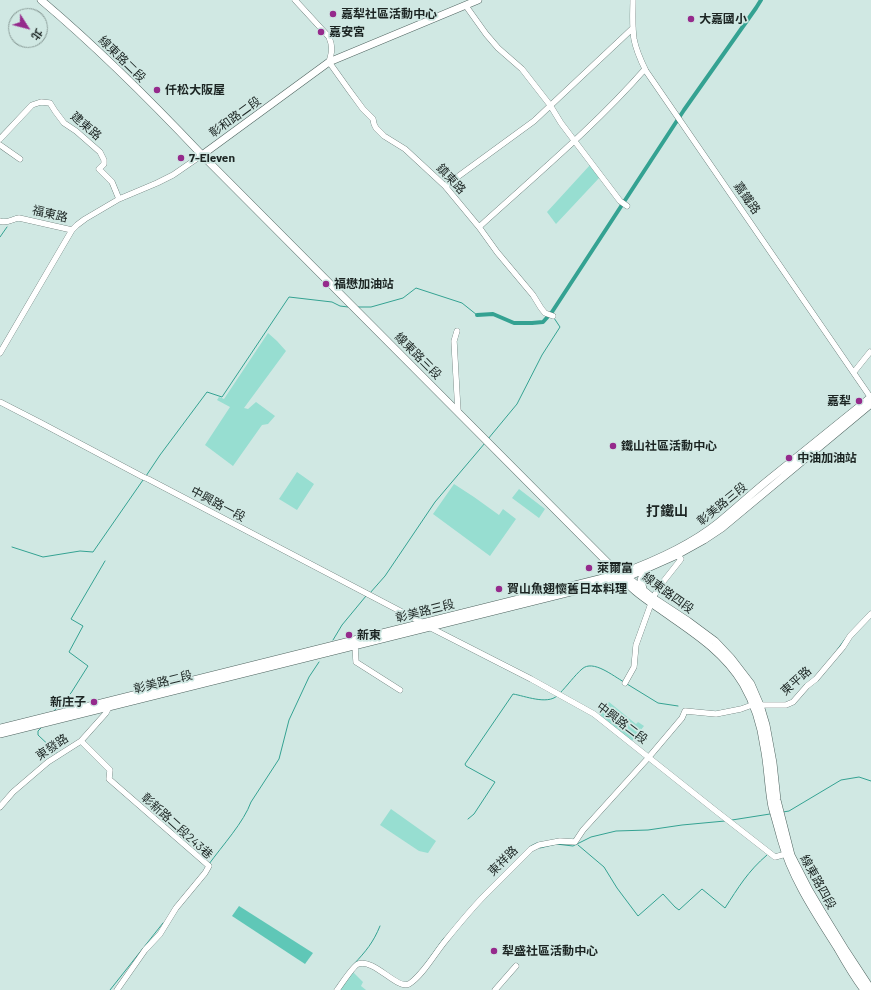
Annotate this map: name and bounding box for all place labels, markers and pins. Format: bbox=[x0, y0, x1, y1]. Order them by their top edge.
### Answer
place label: 嘉犁社區活動中心 bbox=[341, 7, 437, 21]
marker: 嘉犁社區活動中心 bbox=[328, 9, 338, 19]
place label: 大嘉國小 bbox=[699, 12, 747, 26]
marker: 大嘉國小 bbox=[686, 14, 696, 24]
place label: 嘉安宮 bbox=[329, 25, 365, 39]
marker: 嘉安宮 bbox=[316, 27, 326, 37]
place label: 仟松大阪屋 bbox=[165, 83, 225, 97]
marker: 仟松大阪屋 bbox=[152, 85, 162, 95]
place label: 7-Eleven bbox=[189, 151, 235, 165]
marker: 7-Eleven bbox=[176, 153, 186, 163]
place label: 福懋加油站 bbox=[334, 277, 394, 291]
marker: 福懋加油站 bbox=[321, 279, 331, 289]
place label: 嘉犁 bbox=[827, 394, 851, 408]
marker: 嘉犁 bbox=[854, 396, 864, 406]
place label: 鐵山社區活動中心 bbox=[621, 439, 717, 453]
marker: 鐵山社區活動中心 bbox=[608, 441, 618, 451]
place label: 中油加油站 bbox=[797, 451, 857, 465]
marker: 中油加油站 bbox=[784, 453, 794, 463]
place label: 萊爾富 bbox=[597, 561, 633, 575]
marker: 萊爾富 bbox=[584, 563, 594, 573]
place label: 賀山魚翅懷舊日本料理 bbox=[507, 582, 627, 596]
marker: 賀山魚翅懷舊日本料理 bbox=[494, 584, 504, 594]
place label: 新東 bbox=[357, 628, 381, 642]
marker: 新東 bbox=[344, 630, 354, 640]
place label: 新庄子 bbox=[50, 695, 86, 709]
marker: 新庄子 bbox=[89, 697, 99, 707]
place label: 犁盛社區活動中心 bbox=[502, 944, 598, 958]
marker: 犁盛社區活動中心 bbox=[489, 946, 499, 956]

